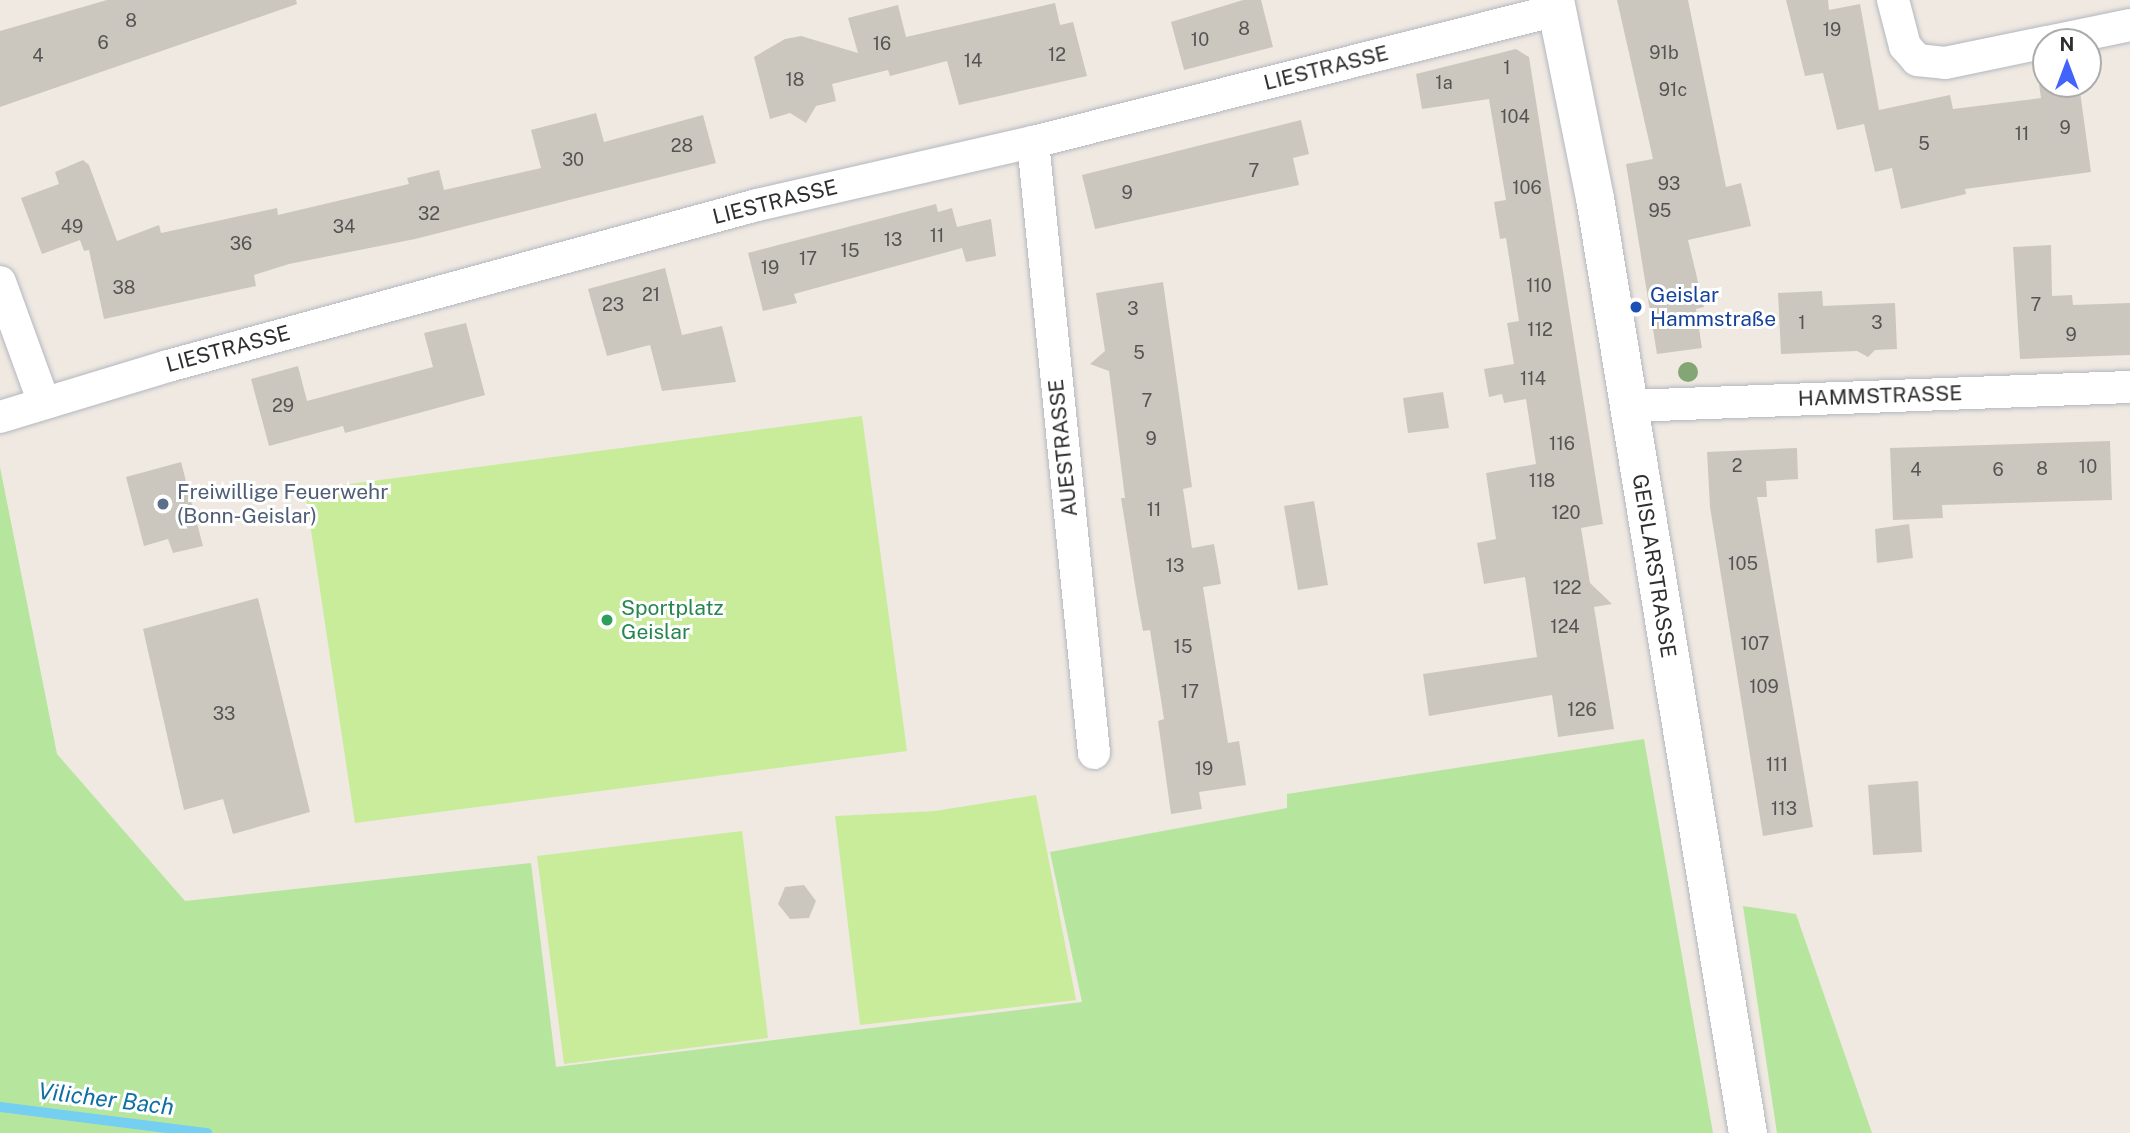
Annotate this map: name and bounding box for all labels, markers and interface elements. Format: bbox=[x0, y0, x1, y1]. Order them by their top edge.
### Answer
house number: 8 bbox=[125, 10, 137, 32]
house number: 8 bbox=[1238, 18, 1250, 40]
house number: 19 bbox=[1823, 19, 1841, 41]
north arrow bbox=[2032, 28, 2102, 98]
house number: 10 bbox=[1191, 29, 1209, 51]
house number: 6 bbox=[97, 32, 109, 54]
house number: 16 bbox=[873, 33, 891, 55]
text: N bbox=[2060, 33, 2074, 55]
street label: LIESTRASSE bbox=[1261, 40, 1391, 96]
house number: 91b bbox=[1649, 42, 1679, 64]
house number: 12 bbox=[1048, 44, 1066, 66]
house number: 4 bbox=[32, 45, 44, 67]
house number: 14 bbox=[964, 50, 982, 72]
house number: 1 bbox=[1503, 57, 1511, 79]
house number: 18 bbox=[786, 69, 804, 91]
house number: 1a bbox=[1435, 72, 1453, 94]
house number: 91c bbox=[1659, 79, 1687, 101]
house number: 104 bbox=[1500, 106, 1530, 128]
house number: 9 bbox=[2059, 117, 2071, 139]
house number: 11 bbox=[2015, 123, 2029, 145]
house number: 5 bbox=[1918, 133, 1930, 155]
house number: 28 bbox=[671, 135, 693, 157]
house number: 30 bbox=[562, 149, 584, 171]
house number: 7 bbox=[1249, 160, 1259, 182]
house number: 93 bbox=[1658, 173, 1680, 195]
street label: LIESTRASSE bbox=[710, 174, 840, 230]
house number: 106 bbox=[1512, 177, 1542, 199]
house number: 9 bbox=[1121, 182, 1133, 204]
house number: 95 bbox=[1649, 200, 1671, 222]
house number: 32 bbox=[418, 203, 440, 225]
house number: 49 bbox=[61, 216, 83, 238]
house number: 34 bbox=[333, 216, 355, 238]
house number: 11 bbox=[930, 225, 944, 247]
house number: 13 bbox=[884, 229, 902, 251]
house number: 36 bbox=[230, 233, 252, 255]
house number: 15 bbox=[841, 240, 859, 262]
house number: 17 bbox=[799, 248, 817, 270]
house number: 19 bbox=[761, 257, 779, 279]
house number: 110 bbox=[1526, 275, 1552, 297]
house number: 38 bbox=[113, 277, 135, 299]
place label: Geislar Hammstraße bbox=[1650, 282, 1776, 332]
house number: 21 bbox=[642, 284, 660, 306]
house number: 23 bbox=[602, 294, 624, 316]
house number: 7 bbox=[2031, 294, 2041, 316]
house number: 3 bbox=[1127, 298, 1139, 320]
marker: Geislar Hammstraße bbox=[1628, 299, 1644, 315]
house number: 1 bbox=[1798, 312, 1806, 334]
house number: 3 bbox=[1871, 312, 1883, 334]
house number: 112 bbox=[1527, 319, 1553, 341]
street label: LIESTRASSE bbox=[163, 320, 293, 378]
house number: 9 bbox=[2065, 324, 2077, 346]
house number: 5 bbox=[1133, 342, 1145, 364]
house number: 114 bbox=[1520, 368, 1546, 390]
street label: AUESTRASSE bbox=[1043, 378, 1083, 518]
street label: HAMMSTRASSE bbox=[1797, 381, 1963, 411]
house number: 7 bbox=[1142, 390, 1152, 412]
house number: 29 bbox=[272, 395, 294, 417]
house number: 9 bbox=[1145, 428, 1157, 450]
house number: 116 bbox=[1549, 433, 1575, 455]
house number: 2 bbox=[1732, 455, 1742, 477]
house number: 10 bbox=[2079, 456, 2097, 478]
house number: 8 bbox=[2036, 458, 2048, 480]
house number: 4 bbox=[1910, 459, 1922, 481]
house number: 6 bbox=[1992, 459, 2004, 481]
house number: 118 bbox=[1529, 470, 1555, 492]
street label: GEISLARSTRASSE bbox=[1627, 472, 1681, 660]
place label: Freiwillige Feuerwehr (Bonn-Geislar) bbox=[177, 479, 388, 529]
marker: Freiwillige Feuerwehr (Bonn-Geislar) bbox=[155, 496, 171, 512]
house number: 11 bbox=[1147, 499, 1161, 521]
house number: 120 bbox=[1551, 502, 1581, 524]
house number: 105 bbox=[1728, 553, 1758, 575]
house number: 13 bbox=[1166, 555, 1184, 577]
house number: 122 bbox=[1553, 577, 1581, 599]
place label: Sportplatz Geislar bbox=[621, 595, 724, 645]
marker: Sportplatz Geislar bbox=[599, 612, 615, 628]
house number: 124 bbox=[1550, 616, 1580, 638]
house number: 107 bbox=[1741, 633, 1769, 655]
house number: 15 bbox=[1174, 636, 1192, 658]
house number: 109 bbox=[1749, 676, 1779, 698]
house number: 17 bbox=[1181, 681, 1199, 703]
house number: 126 bbox=[1567, 699, 1597, 721]
house number: 33 bbox=[213, 703, 235, 725]
house number: 111 bbox=[1766, 754, 1788, 776]
house number: 19 bbox=[1195, 758, 1213, 780]
house number: 113 bbox=[1771, 798, 1797, 820]
water label: Vilicher Bach bbox=[37, 1077, 175, 1121]

